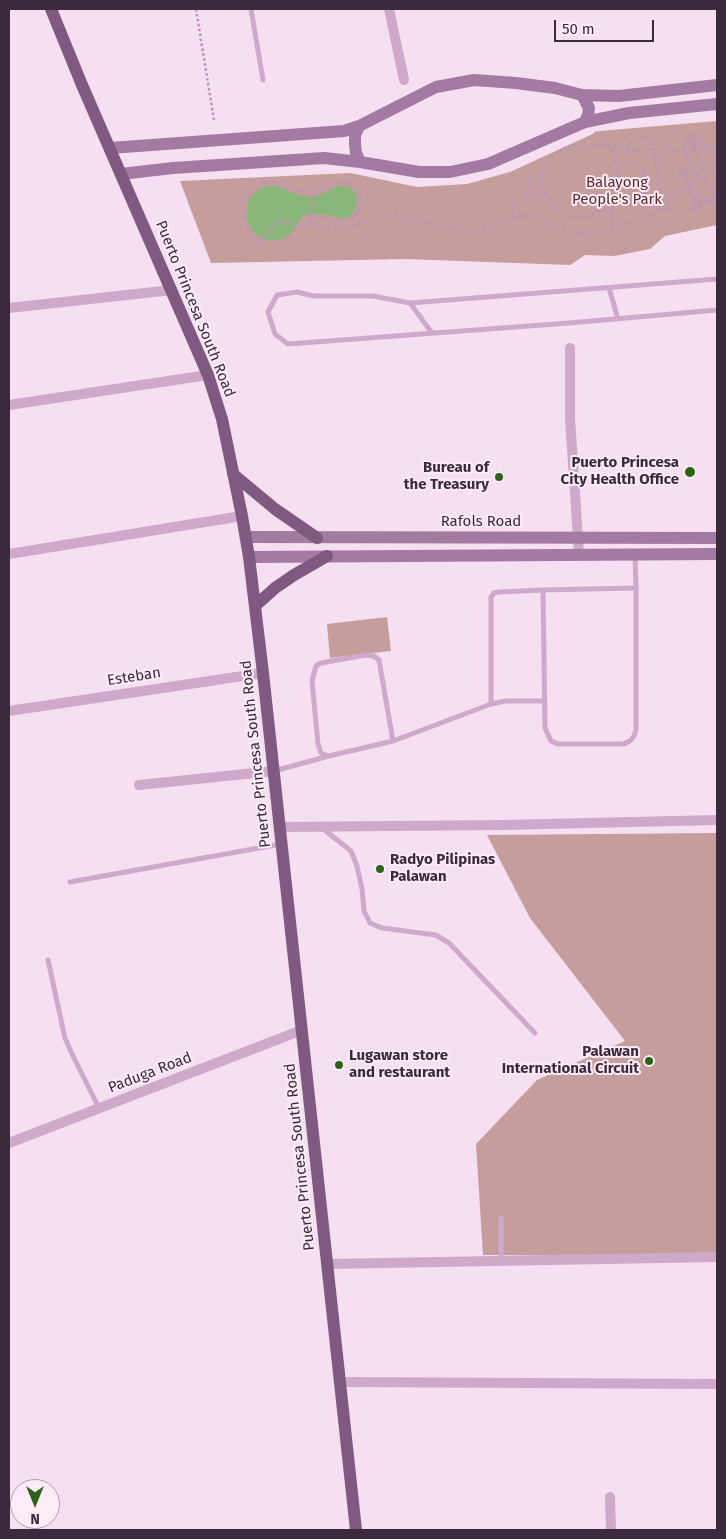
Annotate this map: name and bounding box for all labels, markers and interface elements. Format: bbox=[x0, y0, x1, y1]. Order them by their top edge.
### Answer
scale bar bbox=[556, 10, 656, 42]
text: 50 m bbox=[562, 20, 595, 38]
park label: Balayong People's Park bbox=[572, 174, 662, 209]
street label: Puerto Princesa South Road bbox=[151, 218, 239, 400]
place label: Puerto Princesa City Health Office bbox=[561, 454, 679, 489]
place label: Bureau of the Treasury bbox=[404, 459, 489, 494]
marker: Puerto Princesa City Health Office bbox=[683, 465, 697, 479]
marker: Bureau of the Treasury bbox=[493, 471, 505, 483]
street label: Rafols Road bbox=[441, 513, 521, 531]
street label: Puerto Princesa South Road bbox=[237, 659, 275, 849]
street label: Esteban bbox=[106, 664, 162, 690]
place label: Radyo Pilipinas Palawan bbox=[390, 851, 495, 886]
marker: Radyo Pilipinas Palawan bbox=[374, 863, 386, 875]
place label: Palawan International Circuit bbox=[502, 1043, 639, 1078]
place label: Lugawan store and restaurant bbox=[349, 1047, 450, 1082]
street label: Paduga Road bbox=[106, 1049, 194, 1097]
marker: Palawan International Circuit bbox=[643, 1055, 655, 1067]
marker: Lugawan store and restaurant bbox=[333, 1059, 345, 1071]
street label: Puerto Princesa South Road bbox=[281, 1062, 319, 1252]
north arrow bbox=[10, 1479, 60, 1529]
text: N bbox=[30, 1510, 40, 1527]

